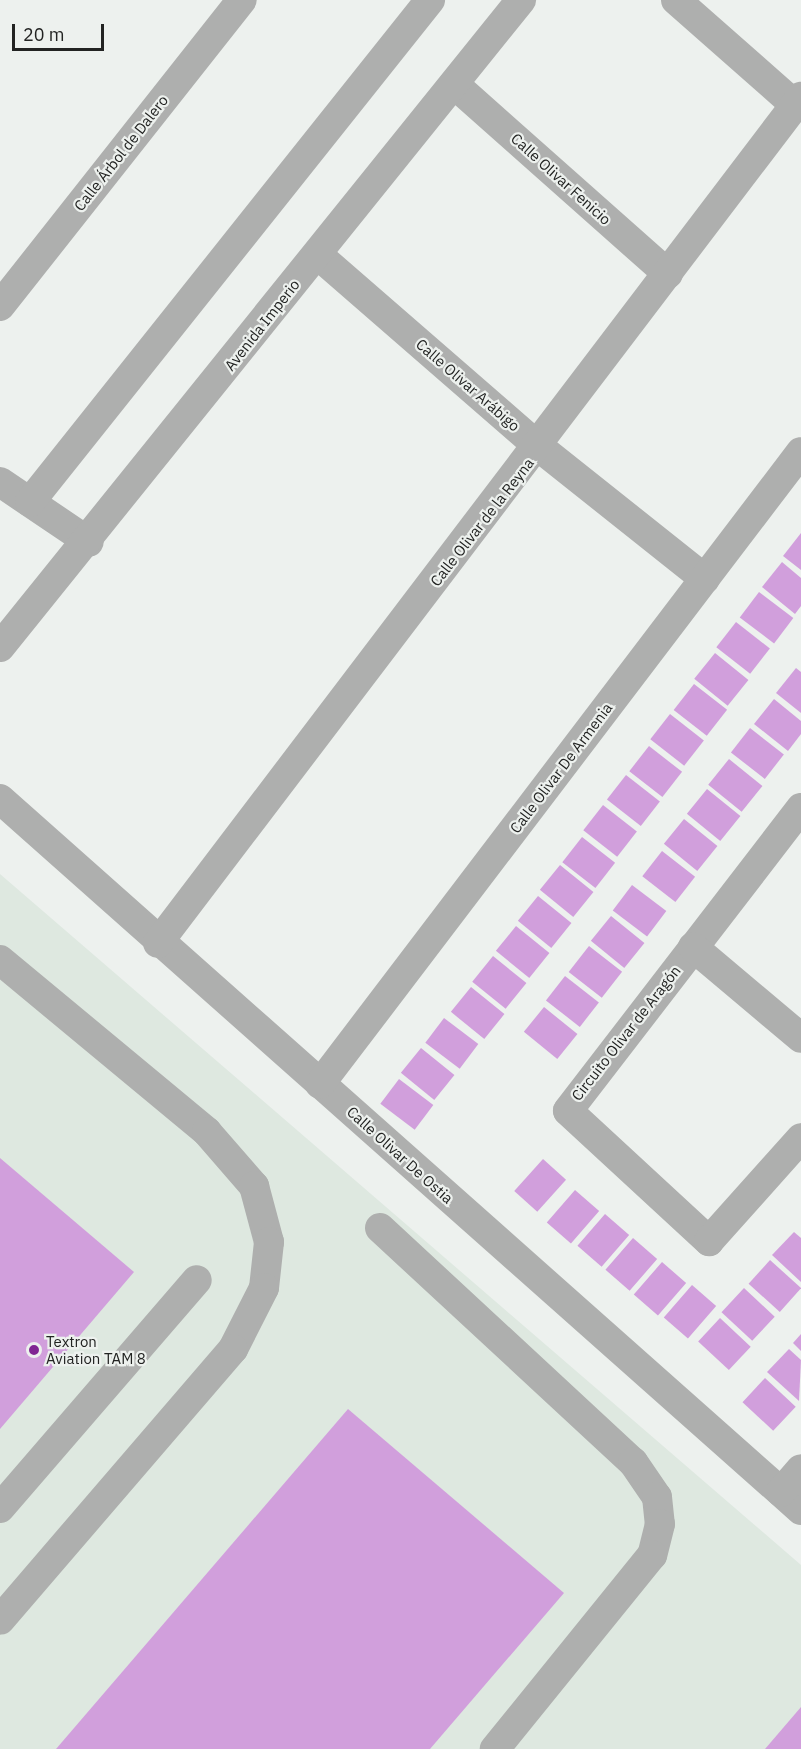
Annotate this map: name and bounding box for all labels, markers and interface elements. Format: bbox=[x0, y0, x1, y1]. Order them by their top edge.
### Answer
scale bar bbox=[15, 12, 106, 50]
text: 20 m bbox=[23, 23, 65, 46]
street label: Calle Árbol de Dalero bbox=[70, 92, 172, 214]
street label: Calle Olivar Fenicio bbox=[507, 129, 615, 229]
street label: Avenida Imperio bbox=[221, 276, 303, 374]
street label: Calle Olivar Arábigo bbox=[412, 335, 524, 435]
street label: Calle Olivar de la Reyna bbox=[426, 454, 538, 590]
street label: Calle Olivar De Armenia bbox=[506, 699, 616, 837]
street label: Circuito Olivar de Aragón bbox=[568, 962, 684, 1104]
street label: Calle Olivar De Ostia bbox=[343, 1103, 457, 1207]
place label: Textron Aviation TAM 8 bbox=[46, 1332, 146, 1367]
marker: Textron Aviation TAM 8 bbox=[27, 1343, 41, 1357]

